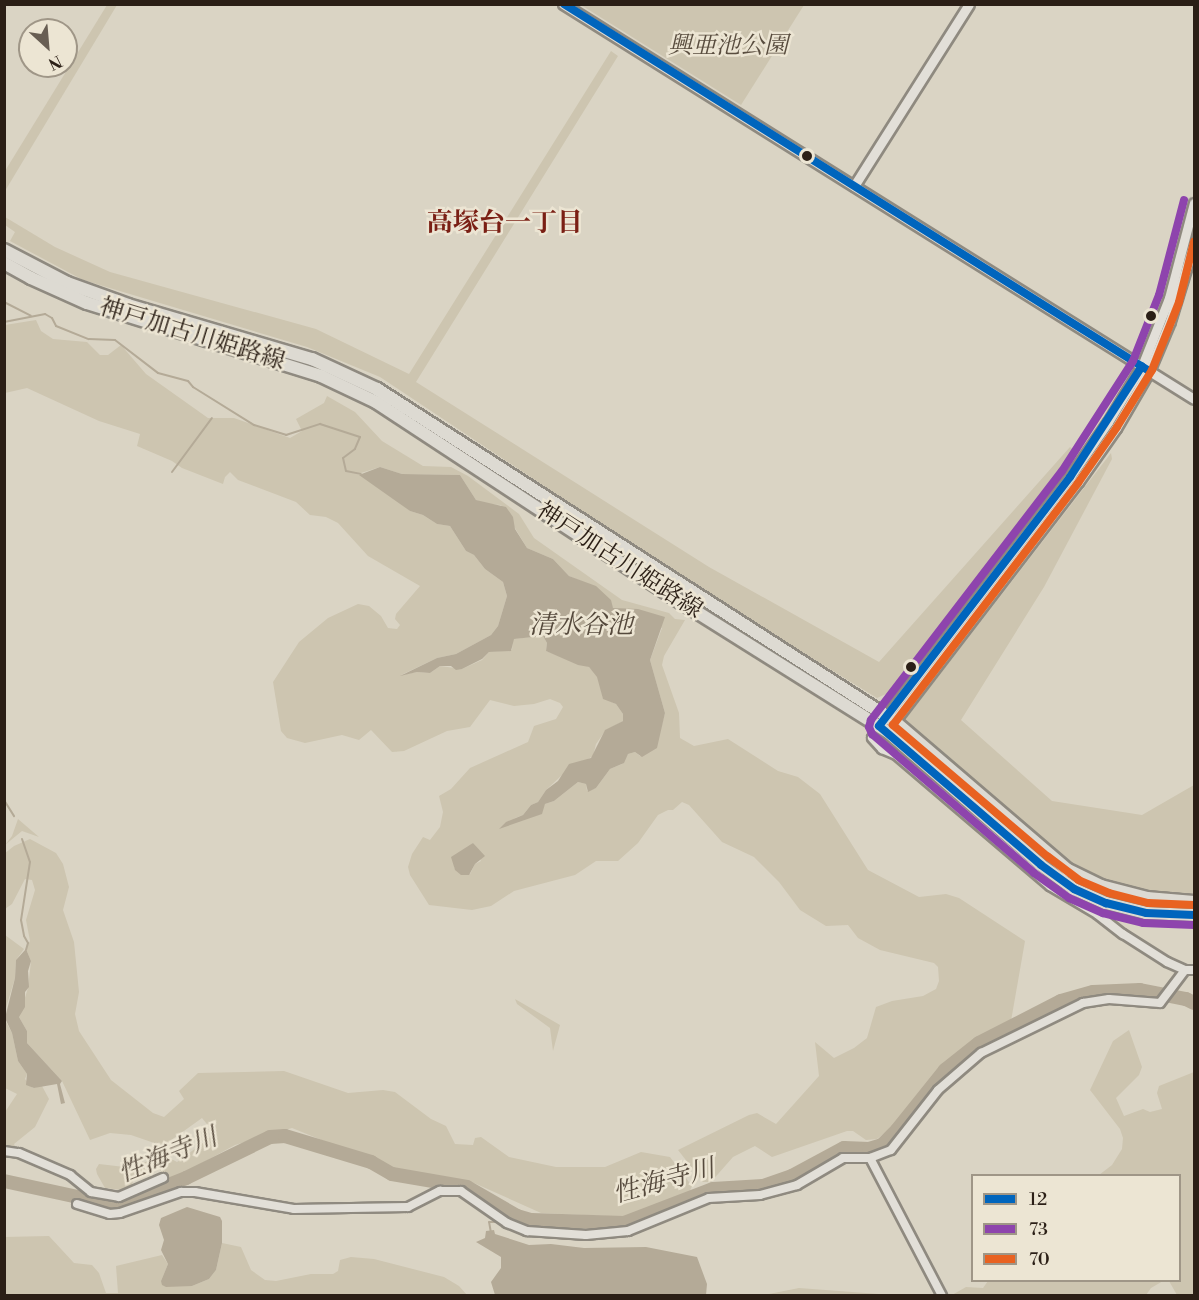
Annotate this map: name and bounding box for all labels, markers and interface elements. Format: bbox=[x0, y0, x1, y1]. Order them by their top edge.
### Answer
north arrow bbox=[18, 18, 78, 78]
park label: 興亜池公園 bbox=[668, 33, 788, 61]
text: N bbox=[45, 51, 65, 74]
unlabelled marker bbox=[801, 150, 813, 162]
district label: 高塚台一丁目 bbox=[427, 208, 583, 240]
street label: 神戸加古川姫路線 bbox=[96, 293, 288, 377]
unlabelled marker bbox=[1145, 310, 1157, 322]
street label: 神戸加古川姫路線 bbox=[531, 497, 707, 625]
water label: 清水谷池 bbox=[529, 610, 633, 642]
unlabelled marker bbox=[905, 661, 917, 673]
water label: 性海寺川 bbox=[114, 1122, 222, 1190]
water label: 性海寺川 bbox=[610, 1153, 718, 1211]
legend bbox=[971, 1174, 1181, 1282]
text: 12 bbox=[1029, 1188, 1047, 1211]
text: 73 bbox=[1029, 1218, 1048, 1241]
text: 70 bbox=[1029, 1248, 1050, 1271]

